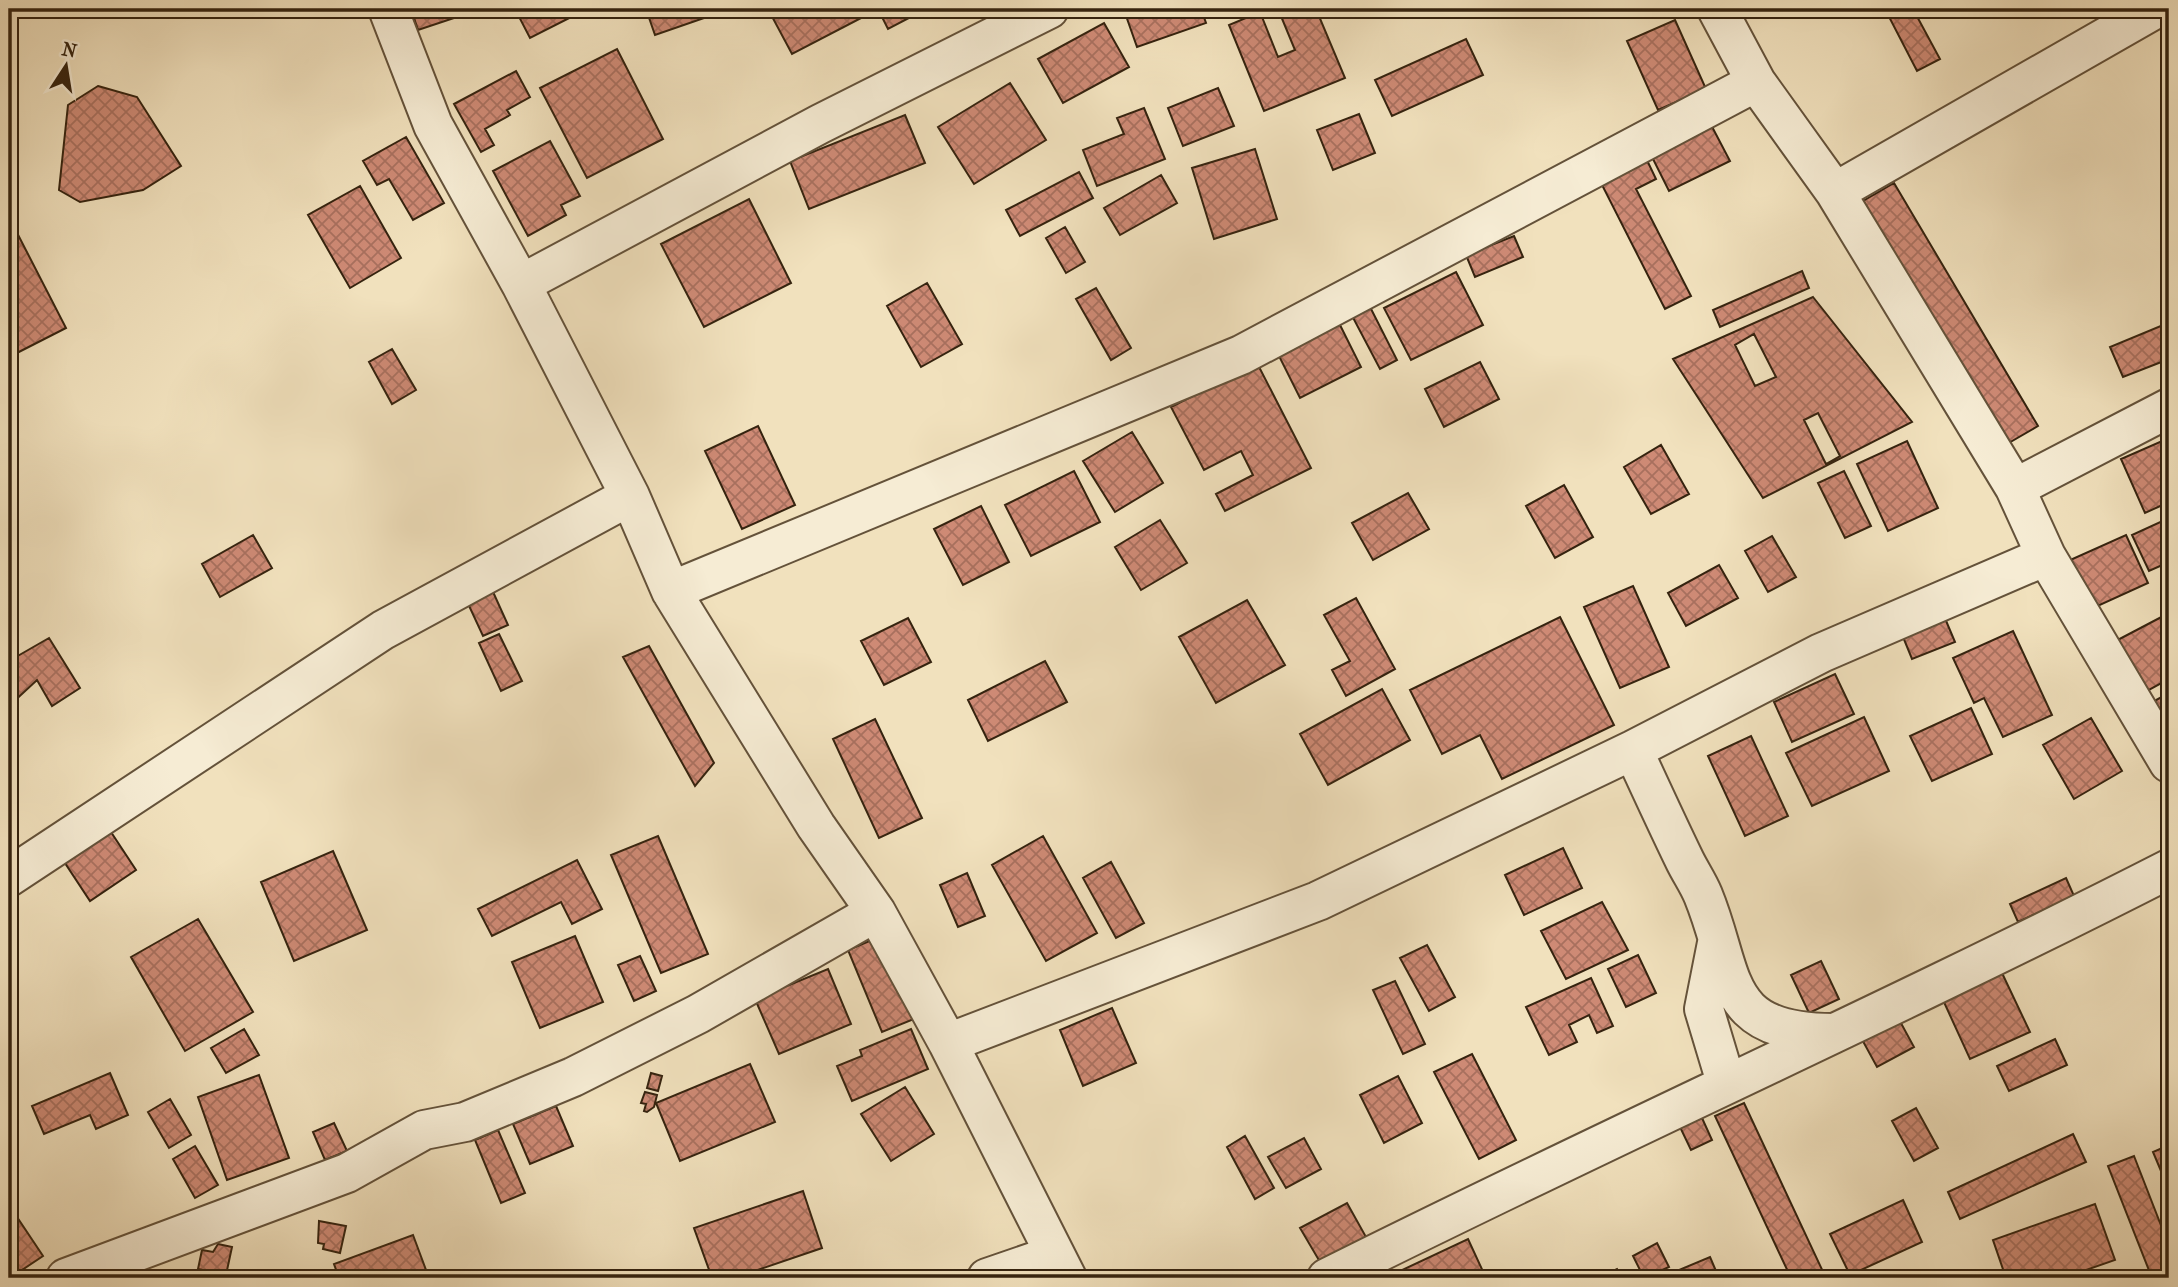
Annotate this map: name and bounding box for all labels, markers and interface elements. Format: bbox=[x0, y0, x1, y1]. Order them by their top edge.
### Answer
north arrow bbox=[32, 32, 102, 102]
text: N bbox=[60, 38, 79, 63]

